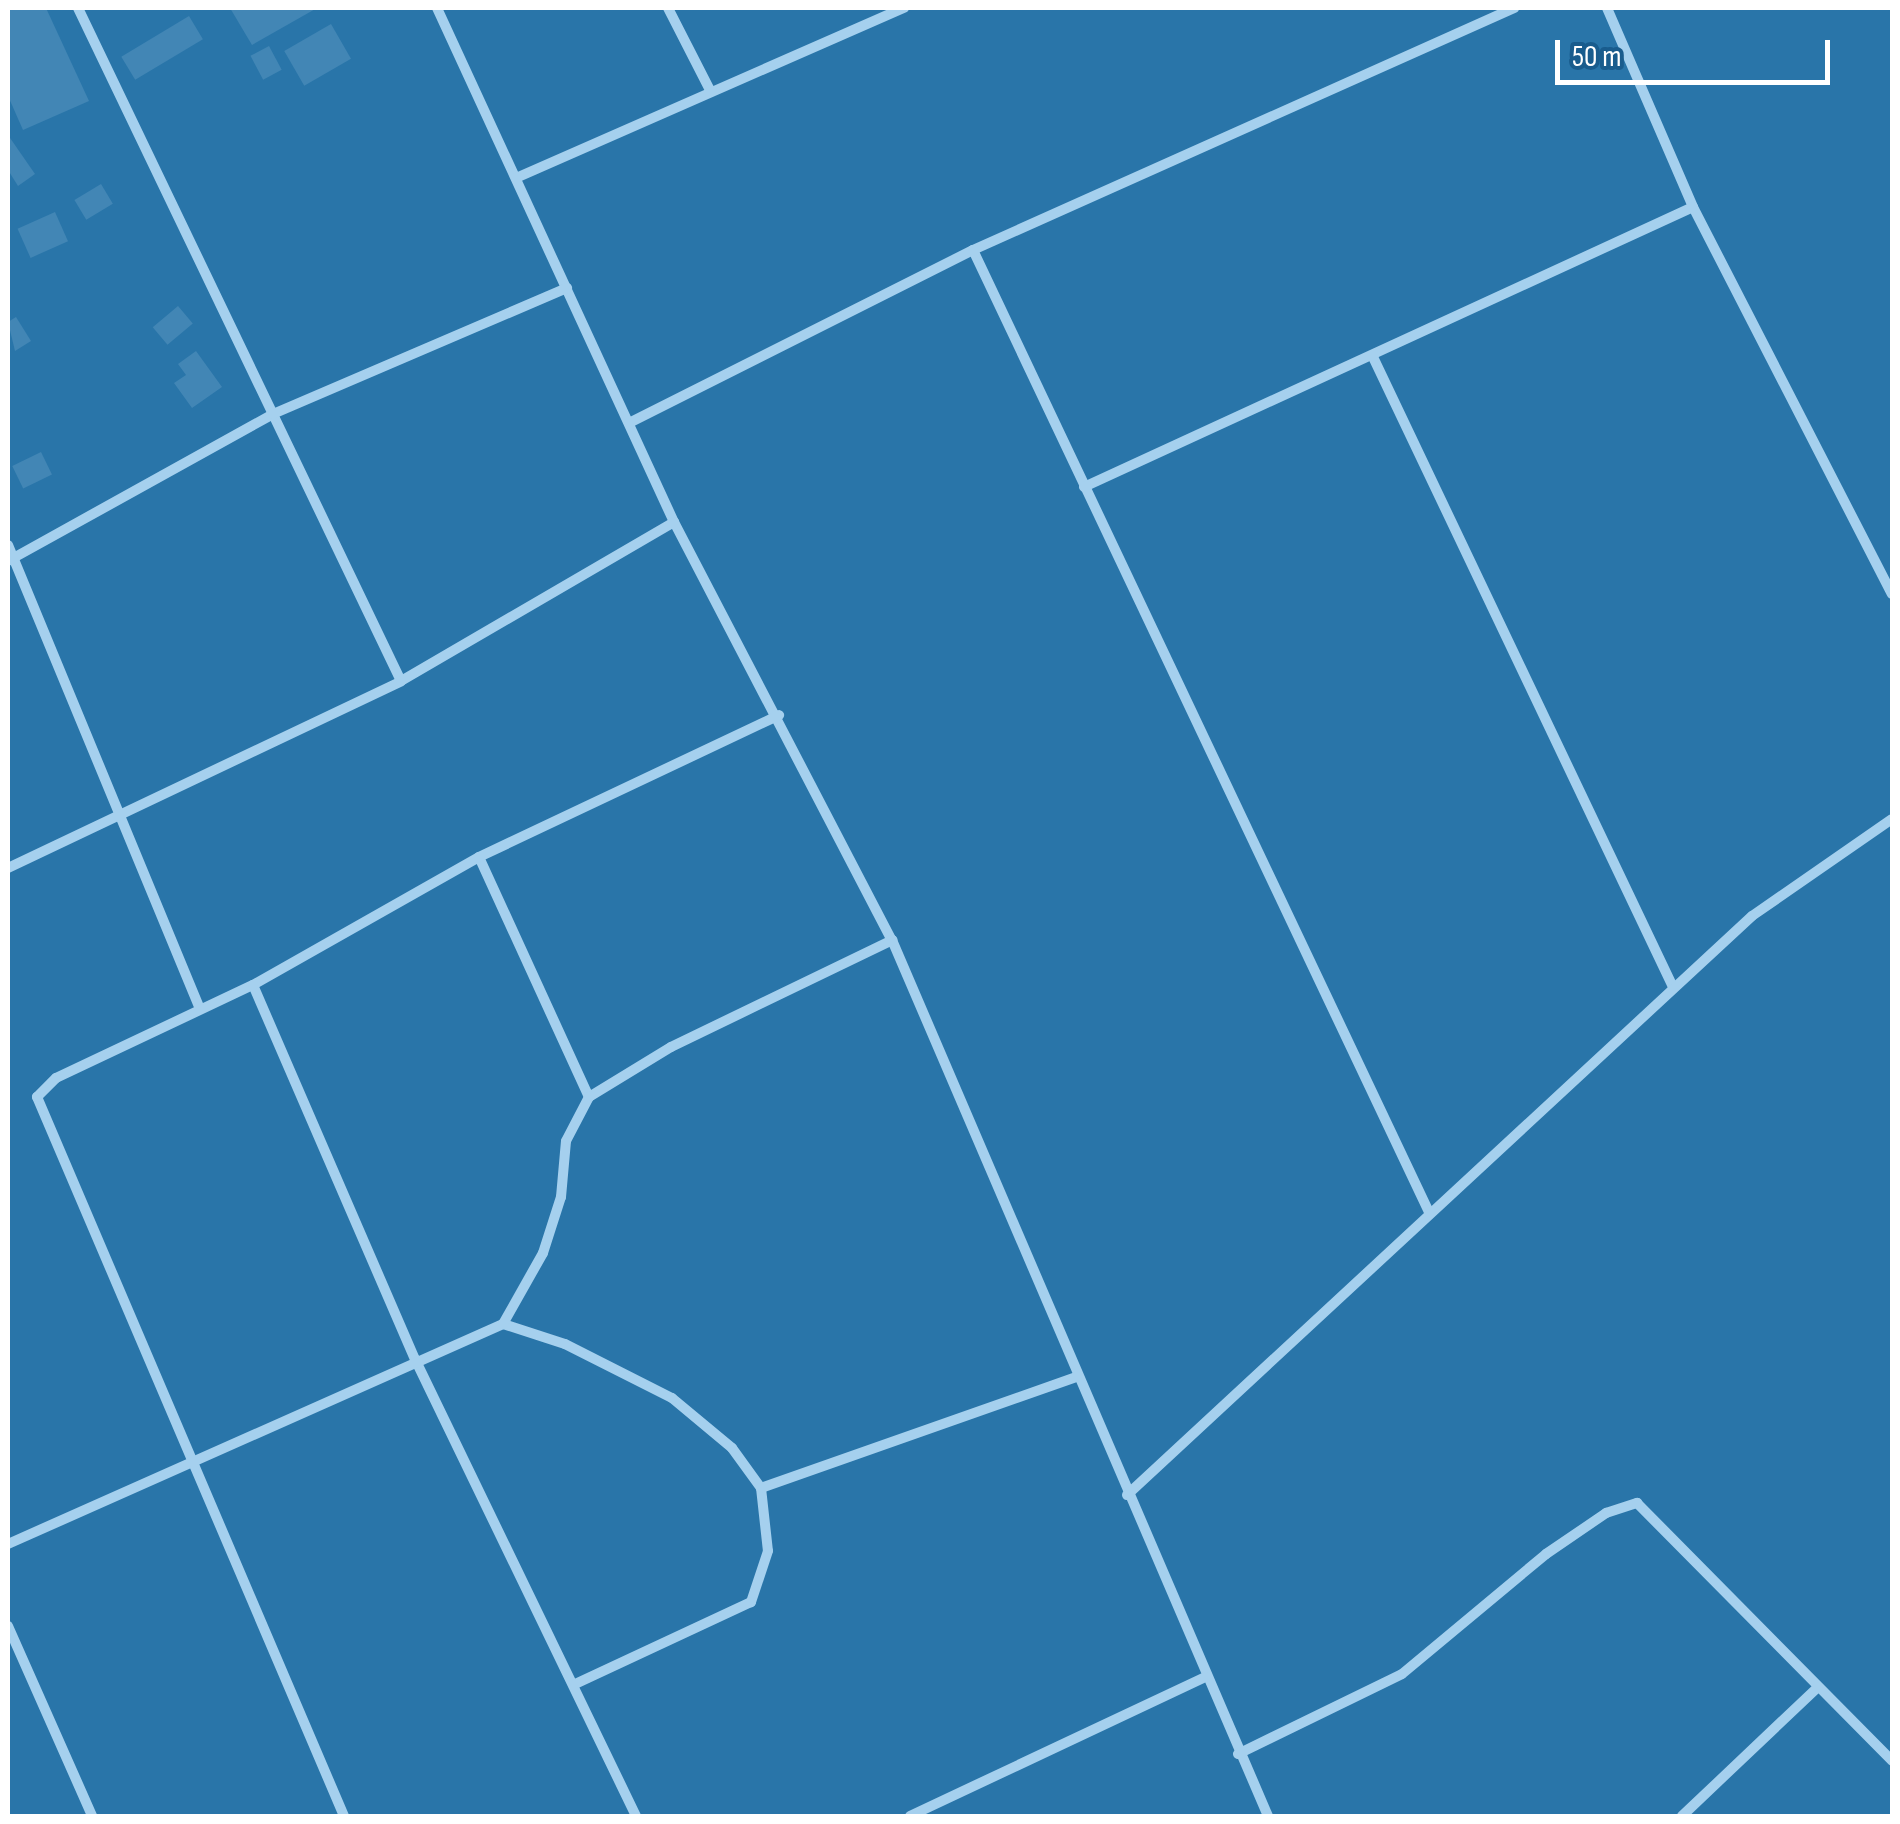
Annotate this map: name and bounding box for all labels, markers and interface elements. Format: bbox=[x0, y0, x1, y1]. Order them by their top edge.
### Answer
scale bar bbox=[1560, 20, 1835, 82]
text: 50 m bbox=[1572, 39, 1621, 75]

